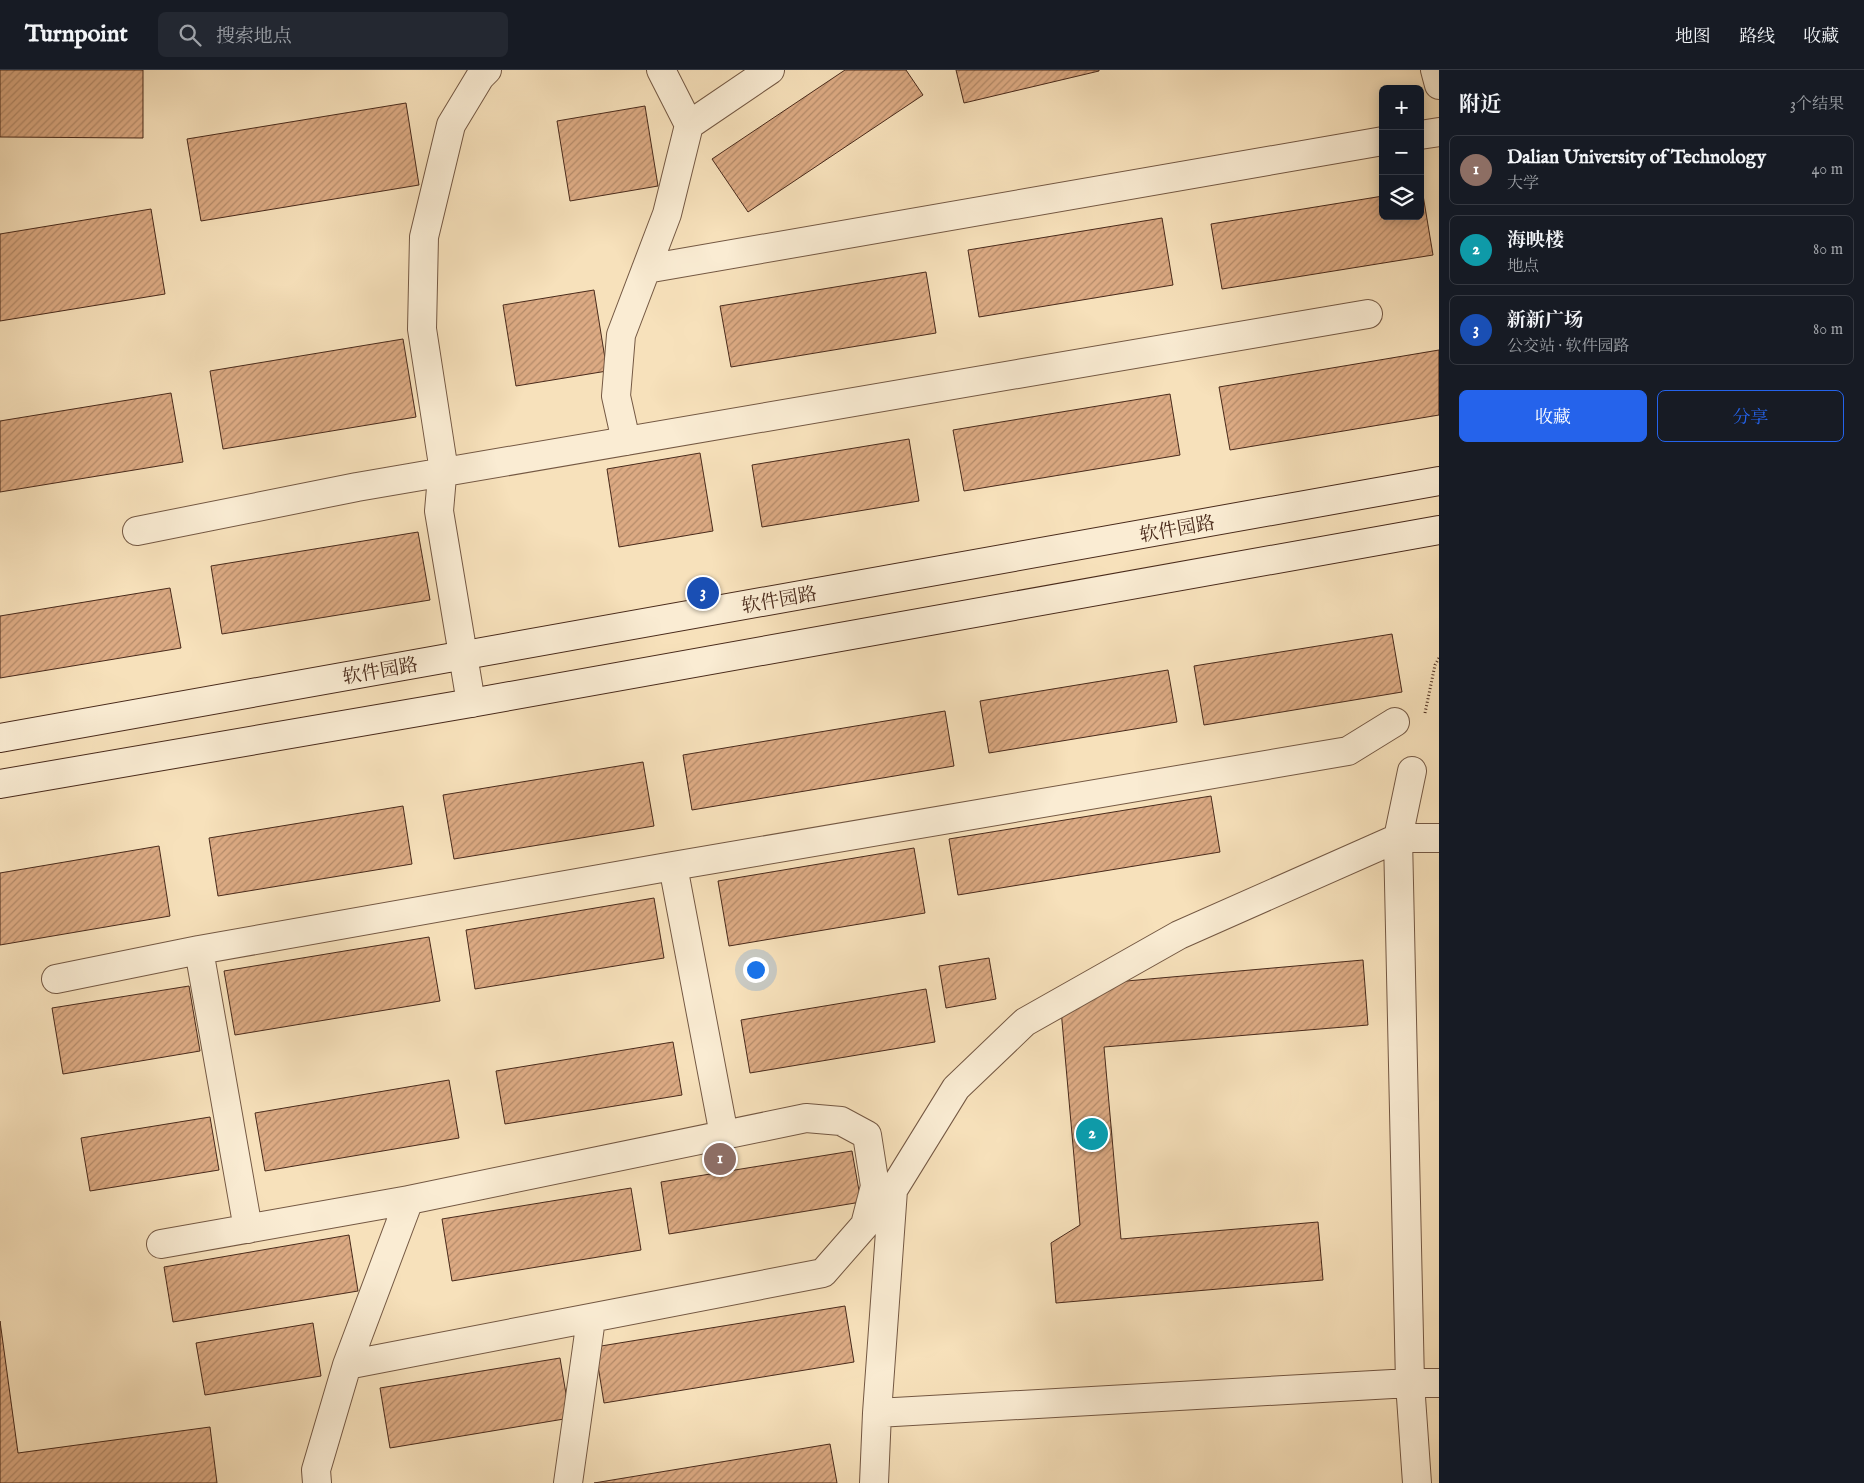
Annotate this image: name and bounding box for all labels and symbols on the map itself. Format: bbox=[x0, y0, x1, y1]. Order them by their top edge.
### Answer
street label: 软件园路 bbox=[1138, 512, 1217, 548]
pin: 3 bbox=[687, 574, 719, 612]
street label: 软件园路 bbox=[740, 583, 819, 619]
street label: 软件园路 bbox=[341, 654, 420, 690]
your location bbox=[743, 957, 769, 983]
pin: 2 bbox=[1076, 1115, 1108, 1153]
pin: 1 bbox=[704, 1140, 736, 1178]

